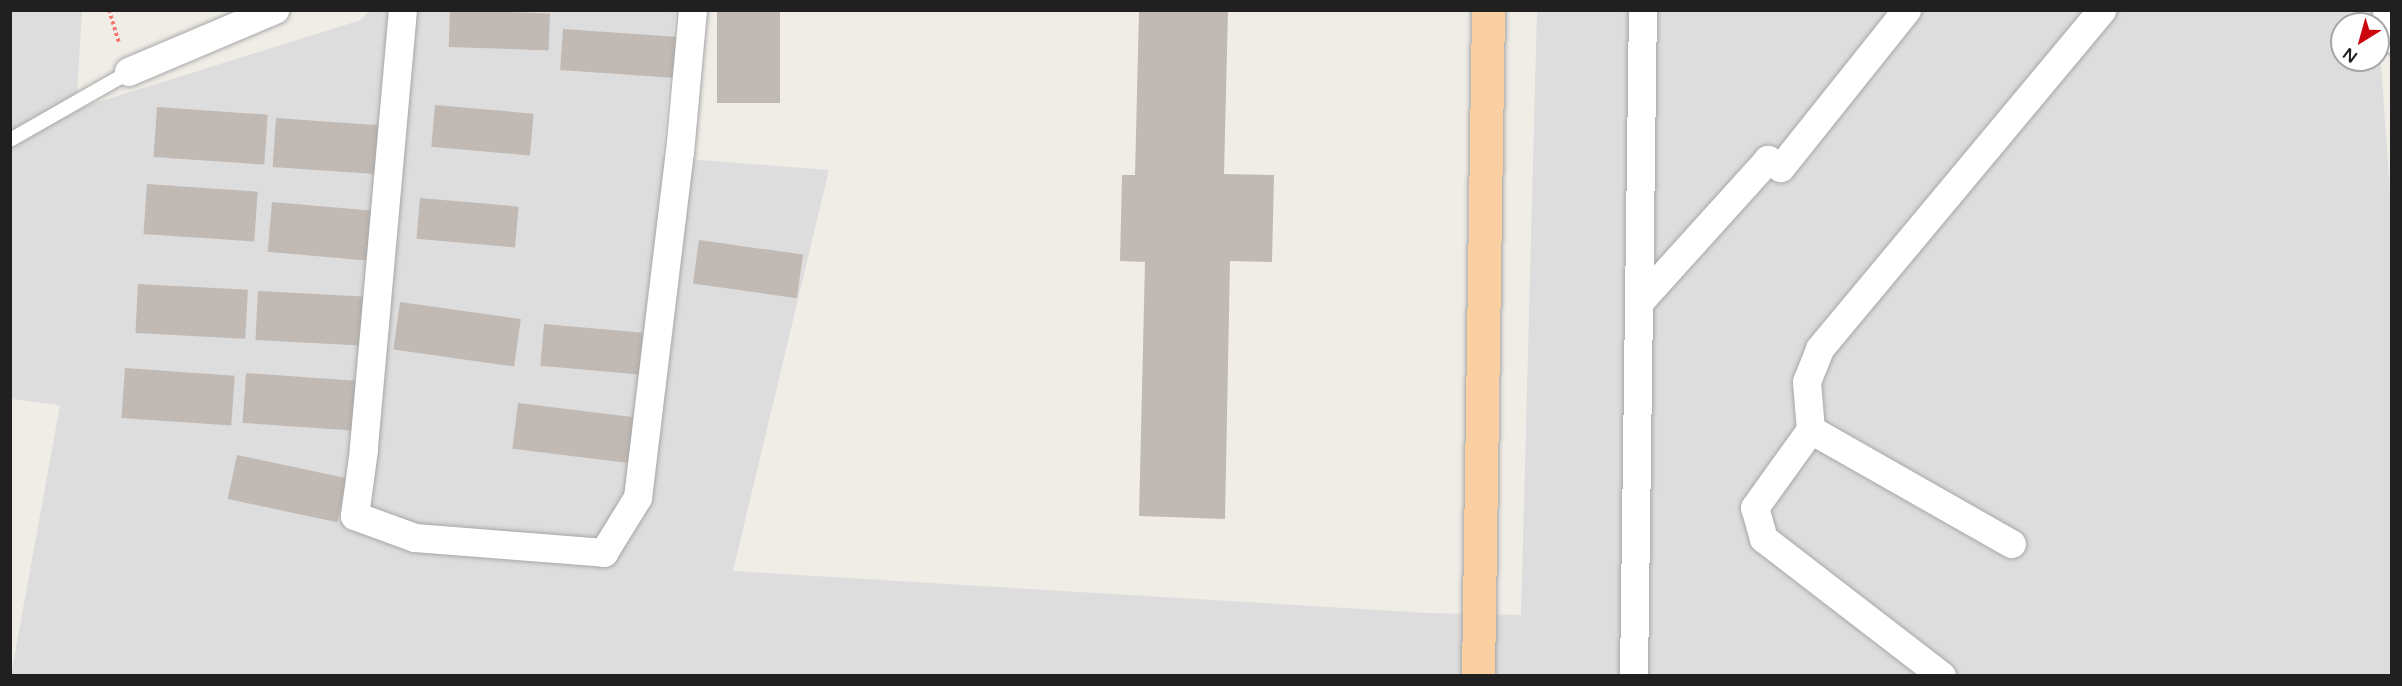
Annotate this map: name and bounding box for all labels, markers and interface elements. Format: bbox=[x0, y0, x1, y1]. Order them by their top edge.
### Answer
north arrow bbox=[2330, 12, 2390, 72]
text: N bbox=[2339, 43, 2362, 67]

